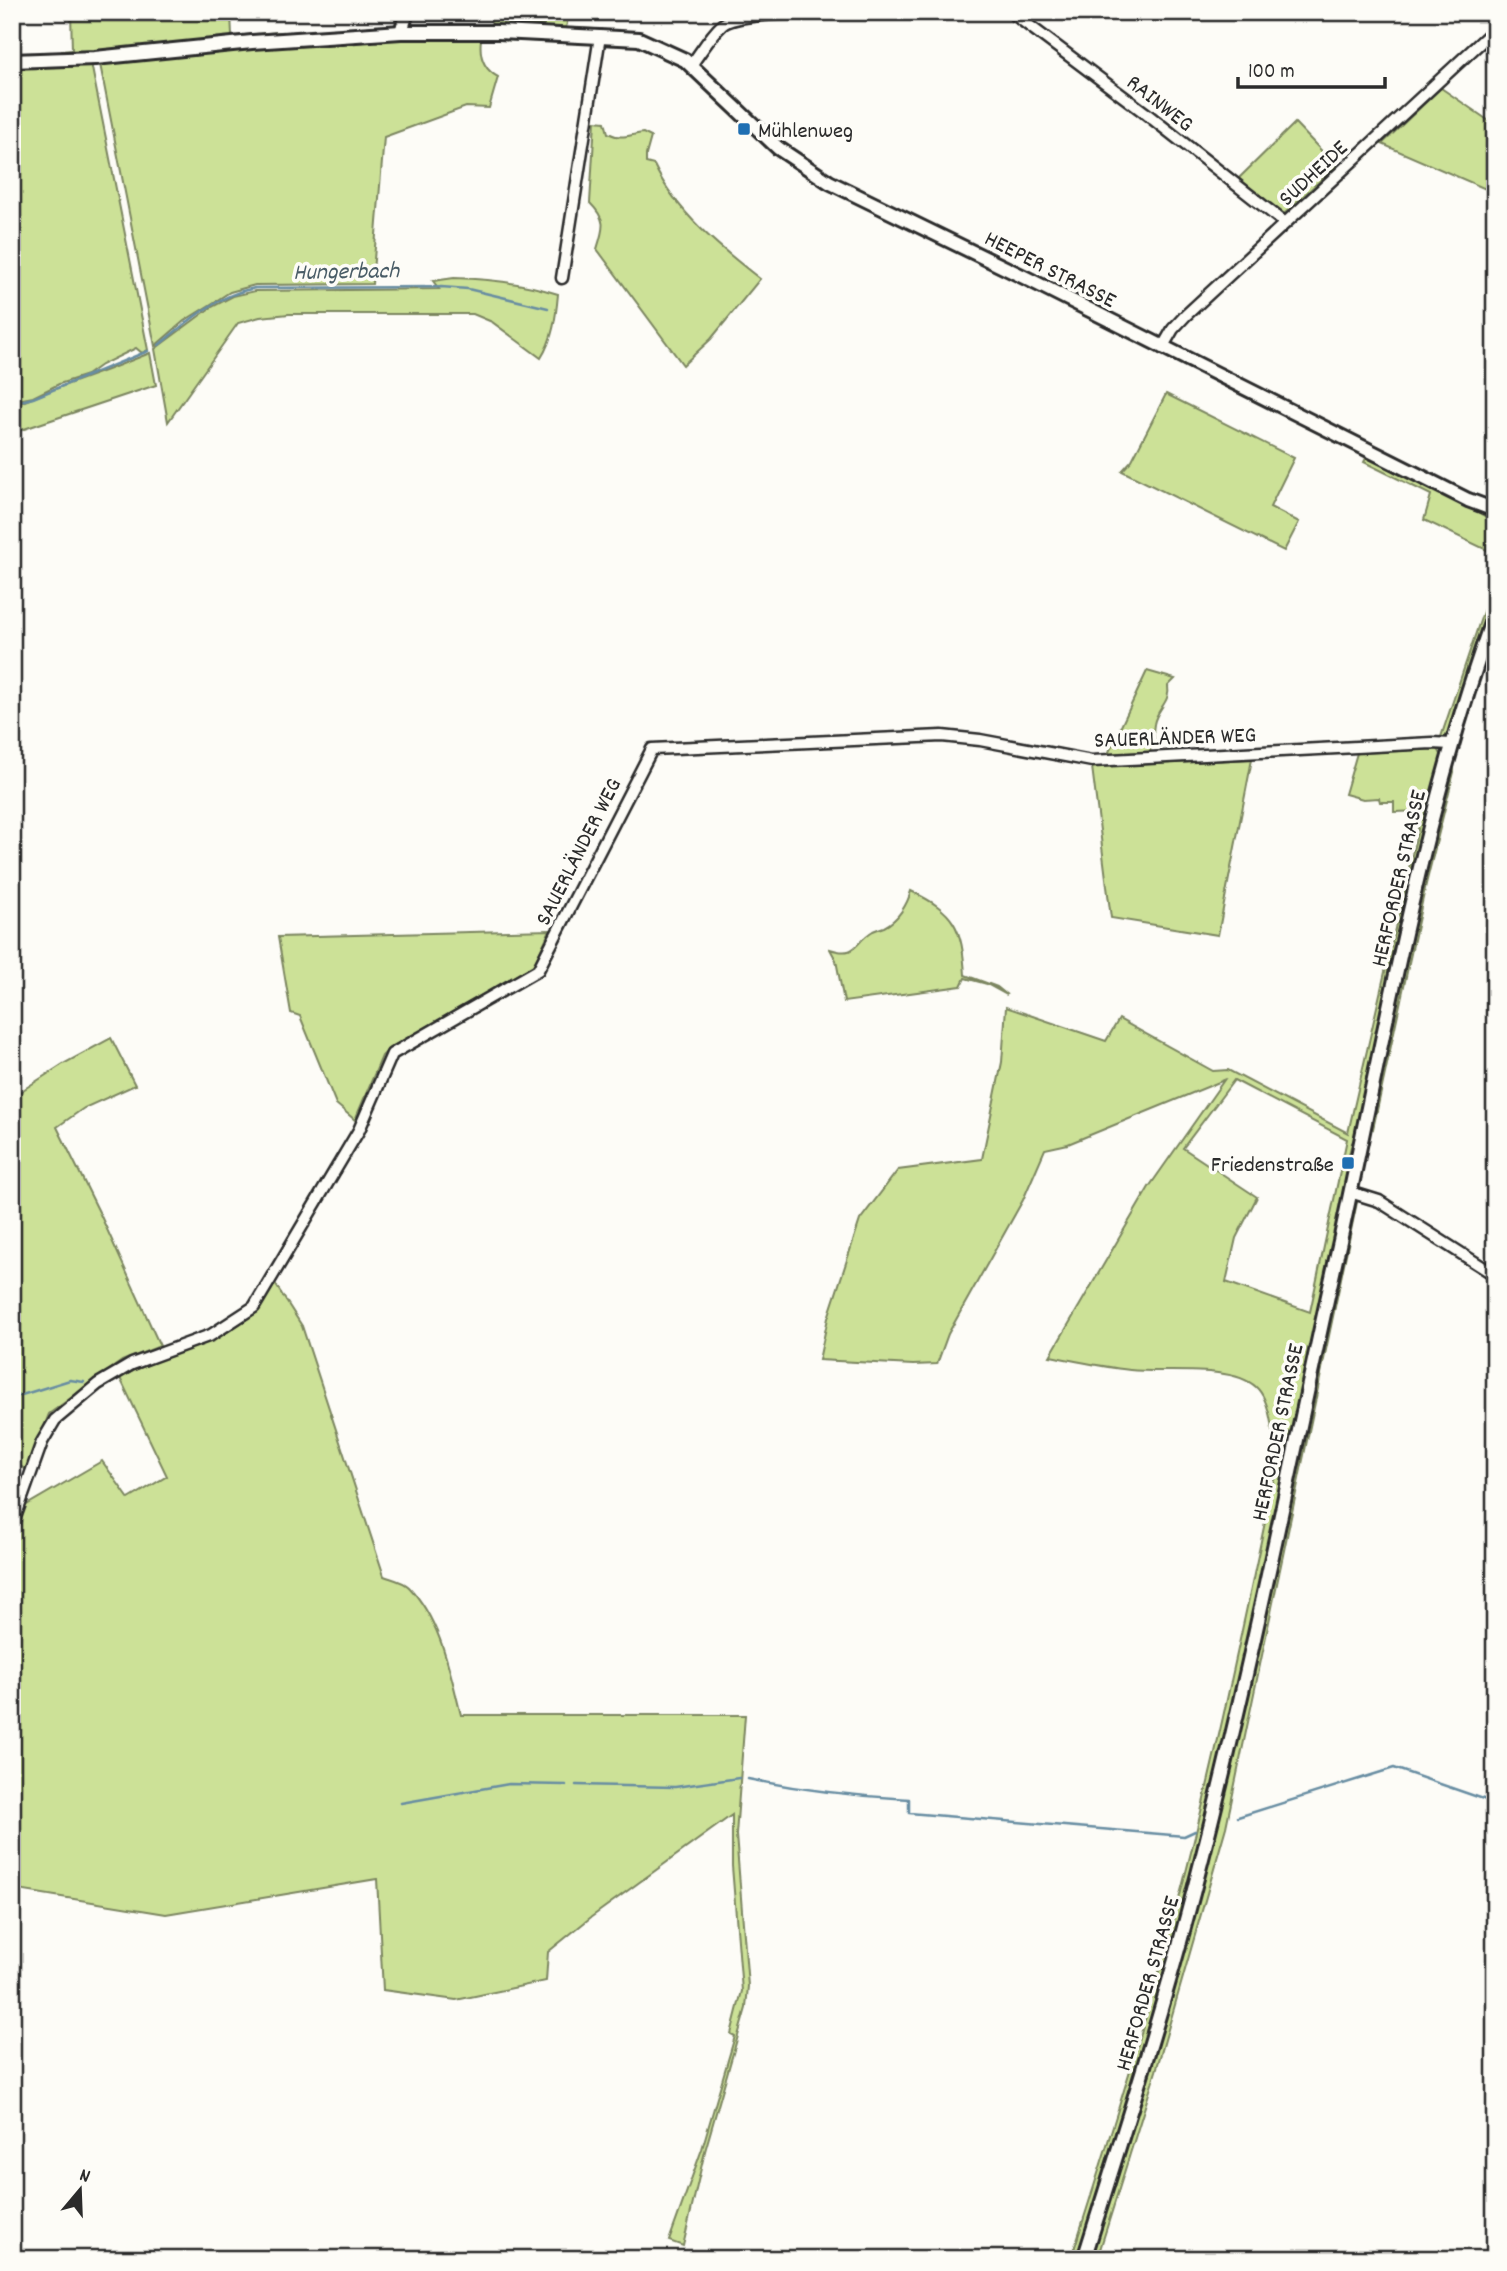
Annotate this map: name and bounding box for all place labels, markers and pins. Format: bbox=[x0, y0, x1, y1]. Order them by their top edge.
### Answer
place label: Mühlenweg bbox=[758, 116, 853, 149]
marker: Mühlenweg bbox=[736, 121, 752, 137]
place label: Friedenstraße bbox=[1211, 1150, 1334, 1183]
marker: Friedenstraße bbox=[1340, 1155, 1356, 1171]

